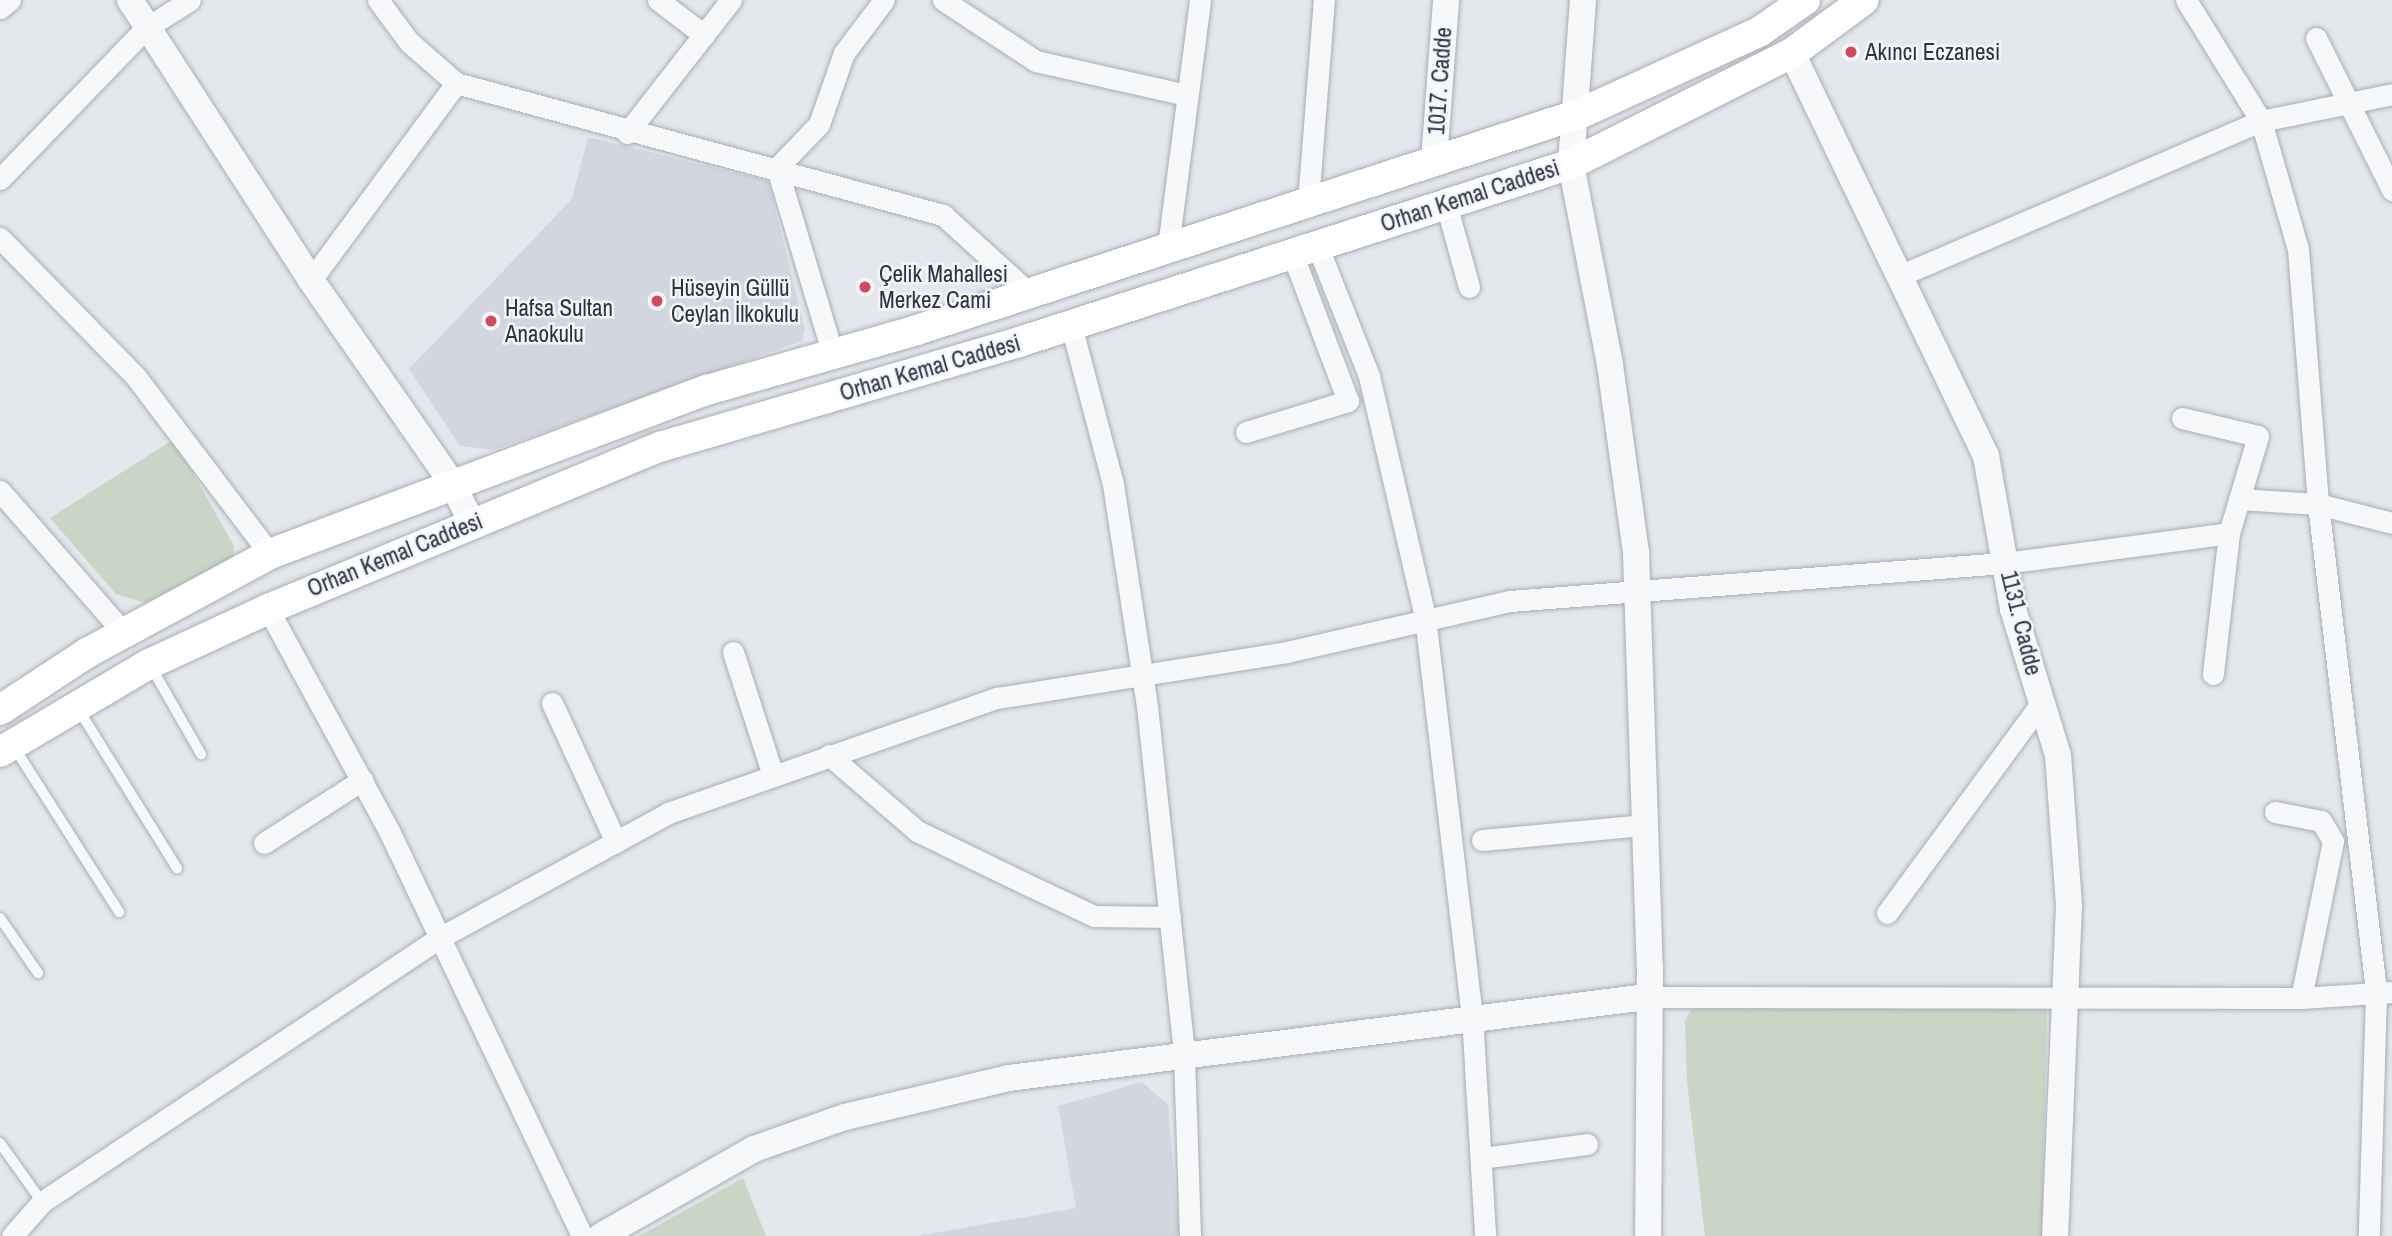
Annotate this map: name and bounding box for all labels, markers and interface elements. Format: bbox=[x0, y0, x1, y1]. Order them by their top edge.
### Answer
street label: 1017. Cadde bbox=[1422, 26, 1458, 136]
place label: Akıncı Eczanesi bbox=[1865, 38, 2000, 66]
marker: Akıncı Eczanesi bbox=[1843, 44, 1859, 60]
street label: Orhan Kemal Caddesi bbox=[1377, 154, 1563, 238]
place label: Çelik Mahallesi Merkez Cami bbox=[879, 260, 1008, 314]
place label: Hüseyin Güllü Ceylan İlkokulu bbox=[671, 274, 799, 328]
marker: Çelik Mahallesi Merkez Cami bbox=[857, 279, 873, 295]
marker: Hüseyin Güllü Ceylan İlkokulu bbox=[649, 293, 665, 309]
place label: Hafsa Sultan Anaokulu bbox=[505, 294, 613, 348]
marker: Hafsa Sultan Anaokulu bbox=[483, 313, 499, 329]
street label: Orhan Kemal Caddesi bbox=[837, 329, 1023, 407]
street label: Orhan Kemal Caddesi bbox=[303, 507, 487, 603]
street label: 1131. Cadde bbox=[1995, 568, 2047, 678]

